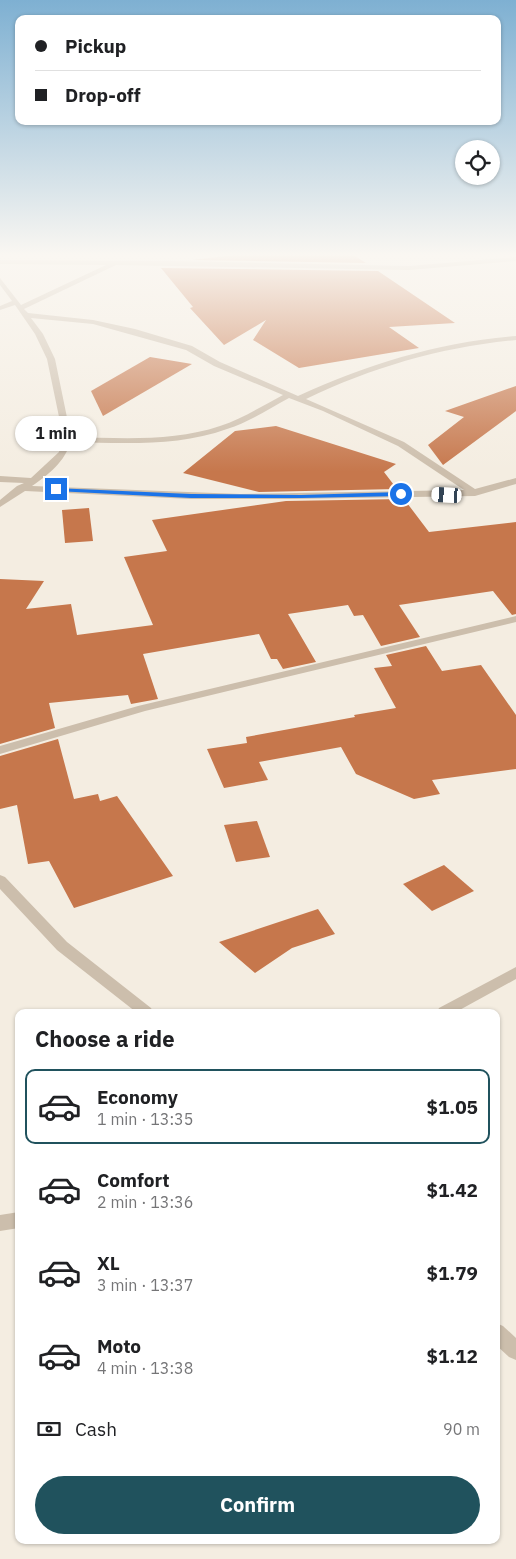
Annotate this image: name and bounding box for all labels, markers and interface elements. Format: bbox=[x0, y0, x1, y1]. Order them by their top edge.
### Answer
text: Pickup bbox=[65, 34, 126, 58]
text: Drop-off bbox=[65, 83, 141, 107]
map controls bbox=[455, 140, 500, 185]
button: locate bbox=[455, 140, 500, 185]
callout: 1 min bbox=[15, 416, 97, 452]
text: 1 min bbox=[35, 423, 77, 443]
route end bbox=[45, 478, 67, 500]
route start bbox=[390, 483, 412, 505]
car bbox=[431, 487, 462, 503]
text: Choose a ride bbox=[35, 1024, 175, 1053]
icon: car bbox=[37, 1084, 82, 1129]
text: Economy bbox=[97, 1085, 178, 1109]
text: $1.05 bbox=[426, 1095, 478, 1119]
text: 1 min · 13:35 bbox=[97, 1109, 193, 1129]
icon: car bbox=[37, 1167, 82, 1212]
text: Comfort bbox=[97, 1168, 170, 1192]
text: $1.42 bbox=[426, 1178, 478, 1202]
text: 2 min · 13:36 bbox=[97, 1192, 193, 1212]
icon: car bbox=[37, 1250, 82, 1295]
text: XL bbox=[97, 1251, 120, 1275]
text: $1.79 bbox=[426, 1261, 478, 1285]
text: 3 min · 13:37 bbox=[97, 1275, 193, 1295]
icon: car bbox=[37, 1333, 82, 1378]
text: Moto bbox=[97, 1334, 141, 1358]
text: $1.12 bbox=[426, 1344, 478, 1368]
text: 4 min · 13:38 bbox=[97, 1358, 193, 1378]
icon: cash bbox=[35, 1415, 63, 1443]
text: Cash bbox=[75, 1417, 117, 1441]
text: 90 m bbox=[443, 1419, 480, 1439]
button: Confirm bbox=[35, 1476, 480, 1534]

